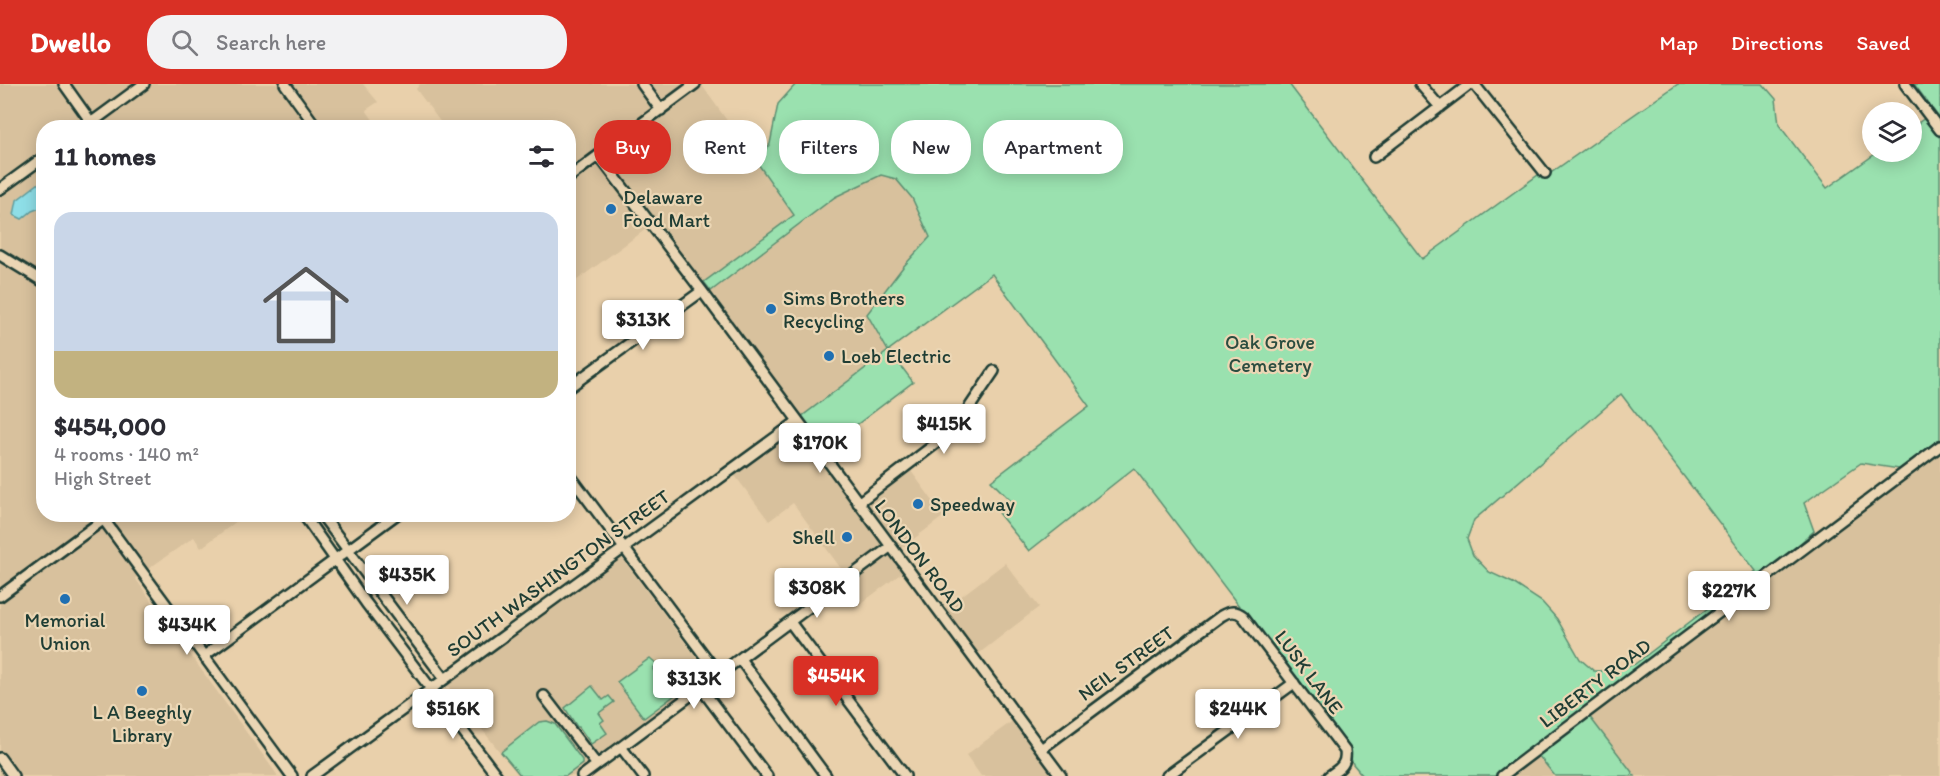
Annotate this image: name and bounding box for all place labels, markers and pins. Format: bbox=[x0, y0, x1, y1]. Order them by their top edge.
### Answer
place label: Delaware Food Mart bbox=[623, 185, 710, 232]
marker: Delaware Food Mart bbox=[604, 202, 618, 216]
place label: Sims Brothers Recycling bbox=[783, 286, 905, 333]
pin: $313K bbox=[601, 300, 685, 351]
marker: Sims Brothers Recycling bbox=[764, 302, 778, 316]
place label: Loeb Electric bbox=[841, 344, 951, 368]
marker: Loeb Electric bbox=[822, 349, 836, 363]
pin: $415K bbox=[902, 404, 986, 455]
pin: $170K bbox=[778, 423, 862, 474]
place label: Speedway bbox=[930, 492, 1016, 516]
marker: Speedway bbox=[911, 497, 925, 511]
place label: Shell bbox=[792, 525, 835, 549]
marker: Shell bbox=[840, 530, 854, 544]
pin: $435K bbox=[365, 555, 449, 606]
pin: $308K bbox=[775, 568, 859, 619]
pin: $227K bbox=[1687, 571, 1771, 622]
marker: Memorial Union bbox=[58, 592, 72, 606]
pin: $434K bbox=[145, 605, 229, 656]
place label: Memorial Union bbox=[25, 608, 106, 655]
pin: $454K bbox=[794, 656, 878, 707]
pin: $313K bbox=[652, 659, 736, 710]
marker: L A Beeghly Library bbox=[135, 684, 149, 698]
pin: $516K bbox=[411, 689, 495, 740]
pin: $244K bbox=[1196, 689, 1280, 740]
place label: L A Beeghly Library bbox=[92, 700, 192, 747]

